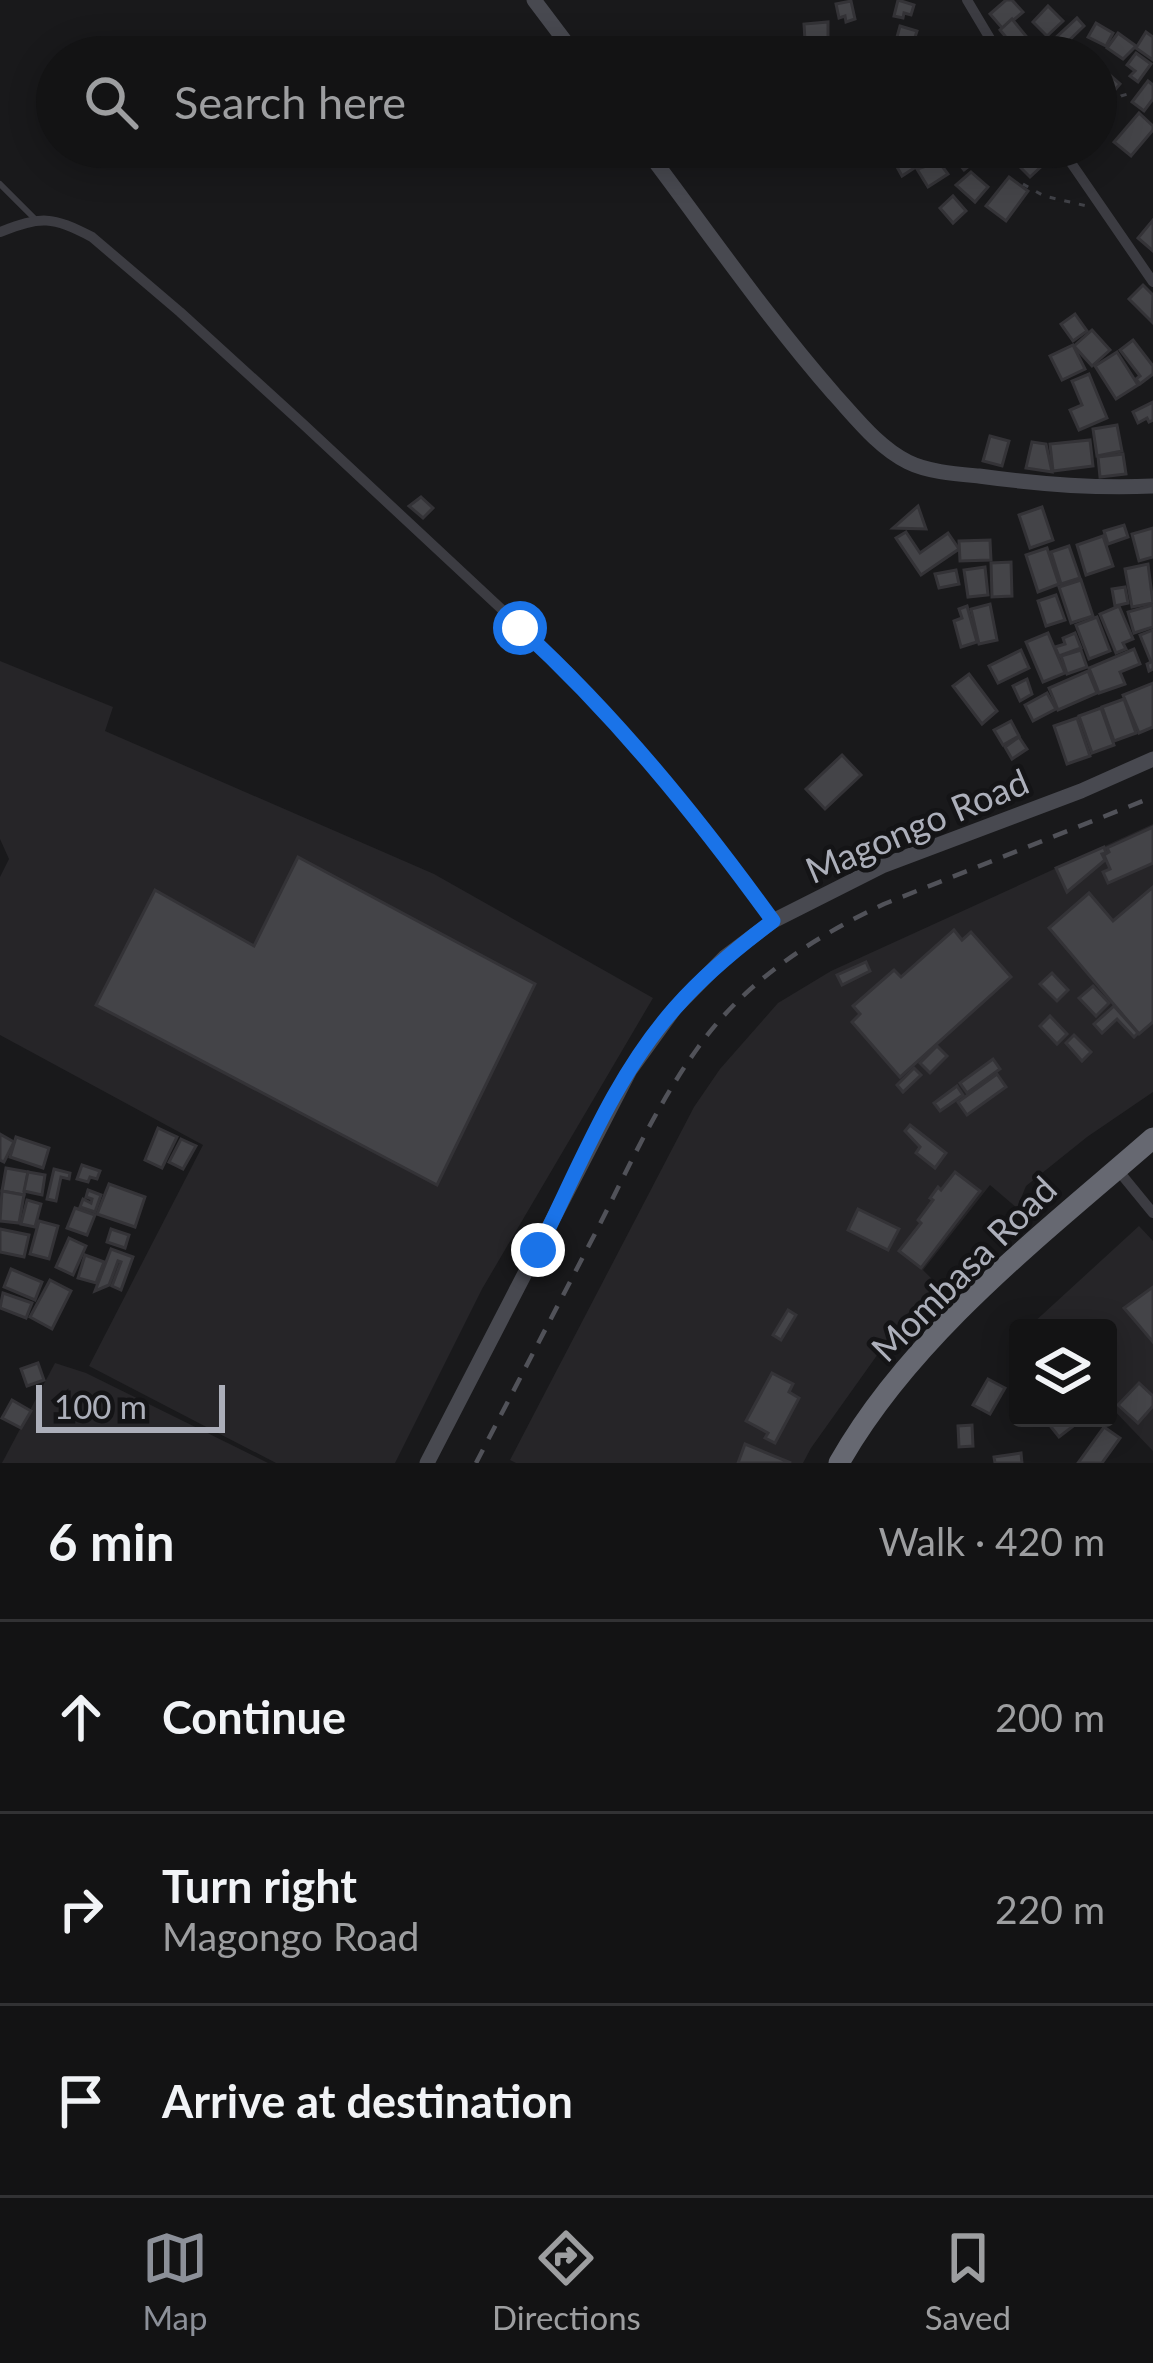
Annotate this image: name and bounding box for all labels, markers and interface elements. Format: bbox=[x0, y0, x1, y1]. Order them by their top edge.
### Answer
search box bbox=[36, 36, 1117, 168]
icon: search bbox=[78, 69, 144, 135]
text: Search here bbox=[174, 75, 406, 129]
route start bbox=[493, 601, 547, 655]
street label: Magongo Road bbox=[799, 758, 1035, 892]
street label: Mombasa Road bbox=[862, 1167, 1065, 1370]
route end bbox=[511, 1223, 565, 1277]
map controls bbox=[1009, 1319, 1117, 1427]
button: layers bbox=[1009, 1319, 1117, 1427]
scale bar bbox=[36, 1379, 225, 1432]
text: 100 m bbox=[54, 1386, 147, 1426]
text: 6 min bbox=[48, 1511, 174, 1572]
text: Walk · 420 m bbox=[878, 1518, 1105, 1564]
icon: ahead bbox=[48, 1684, 114, 1750]
text: Continue bbox=[162, 1690, 346, 1744]
text: 200 m bbox=[995, 1694, 1105, 1740]
text: Turn right bbox=[162, 1859, 357, 1913]
icon: right bbox=[48, 1876, 114, 1942]
text: 220 m bbox=[995, 1886, 1105, 1932]
text: Magongo Road bbox=[162, 1913, 419, 1959]
icon: arrive bbox=[48, 2068, 114, 2134]
text: Arrive at destination bbox=[162, 2074, 573, 2128]
tab: Map bbox=[142, 2225, 208, 2337]
tab: Directions bbox=[492, 2225, 641, 2337]
tab: Saved bbox=[925, 2225, 1011, 2337]

